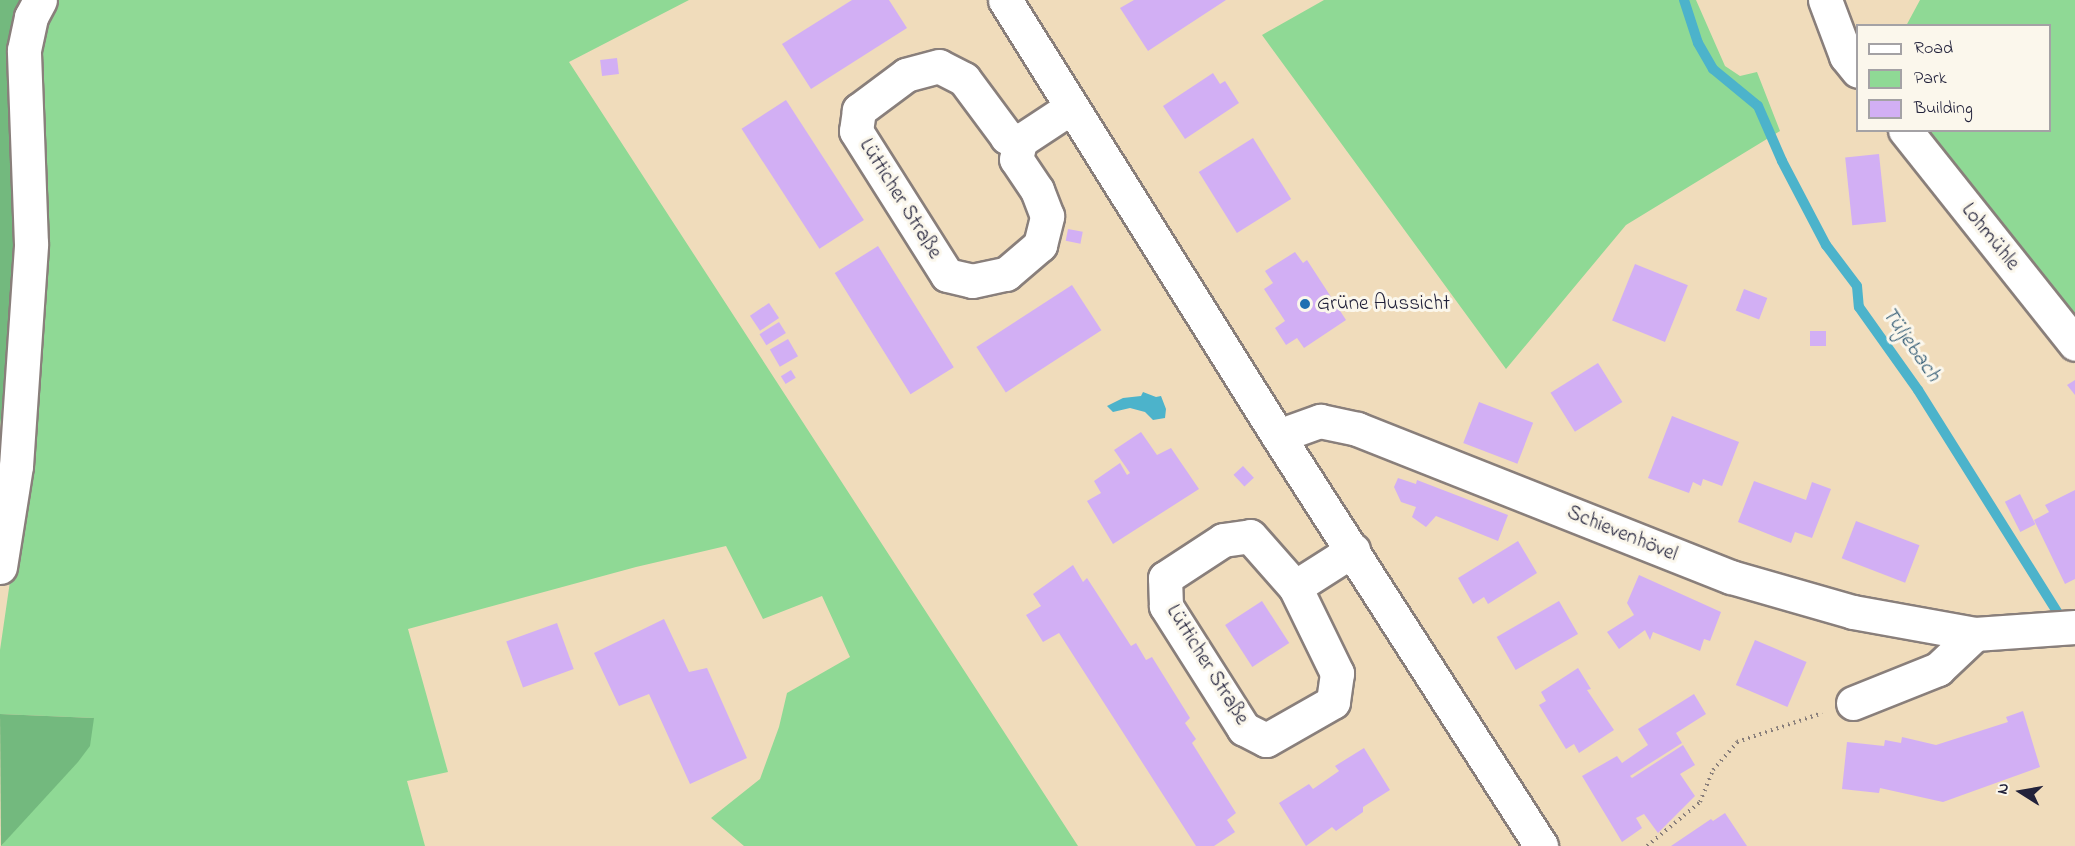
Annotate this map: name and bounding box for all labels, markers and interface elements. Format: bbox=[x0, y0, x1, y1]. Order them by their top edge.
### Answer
legend bbox=[1856, 24, 2051, 132]
text: Road bbox=[1914, 36, 1953, 62]
text: Park bbox=[1914, 66, 1947, 92]
text: Building bbox=[1914, 96, 1973, 122]
street label: Lütticher Straße bbox=[853, 134, 947, 264]
street label: Lohmühle bbox=[1955, 198, 2025, 276]
place label: Grüne Aussicht bbox=[1317, 291, 1450, 317]
marker: Grüne Aussicht bbox=[1298, 297, 1312, 311]
water label: Tüljebach bbox=[1875, 302, 1945, 388]
street label: Schievenhövel bbox=[1563, 500, 1681, 568]
street label: Lütticher Straße bbox=[1160, 600, 1254, 730]
north arrow bbox=[1991, 762, 2051, 822]
text: N bbox=[1991, 781, 2016, 796]

